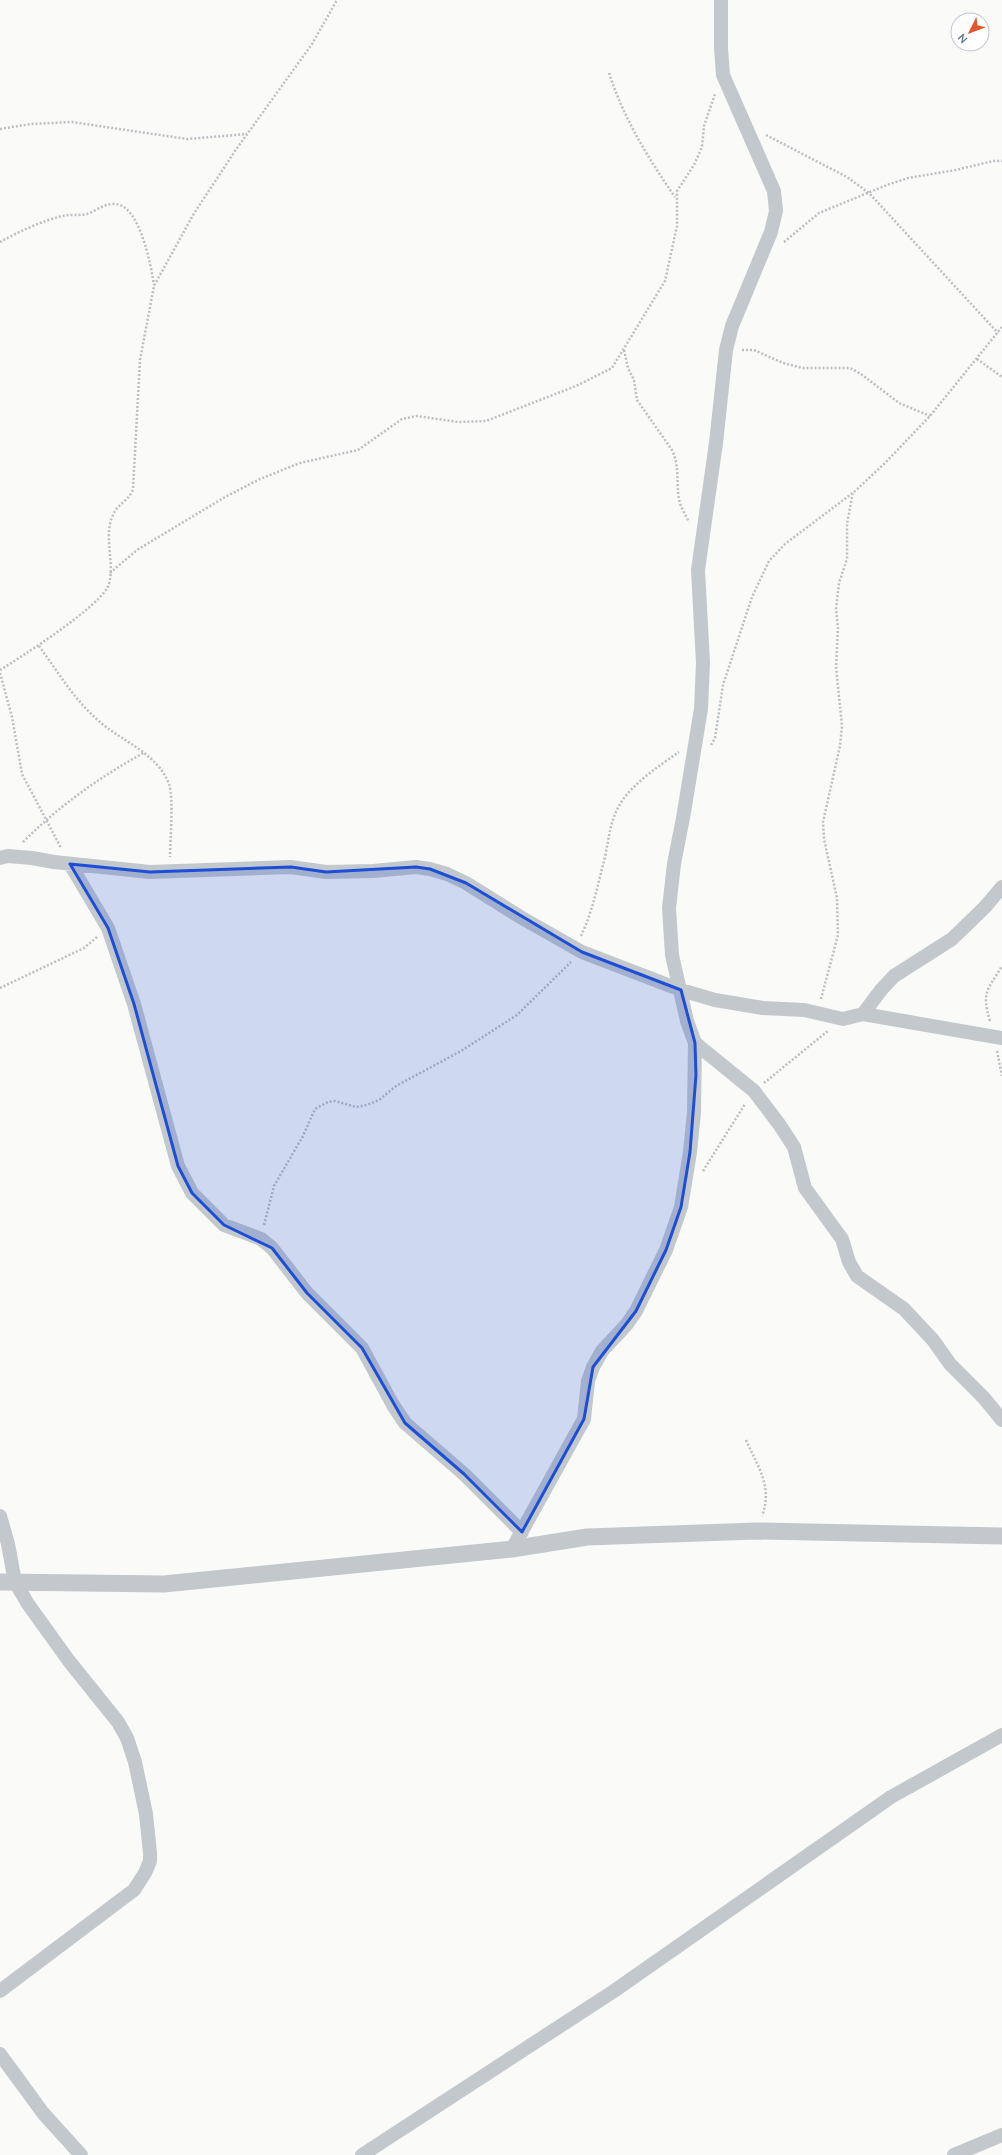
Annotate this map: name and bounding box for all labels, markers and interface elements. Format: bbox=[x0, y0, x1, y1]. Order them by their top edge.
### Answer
north arrow bbox=[950, 12, 990, 52]
text: N bbox=[955, 31, 971, 46]

